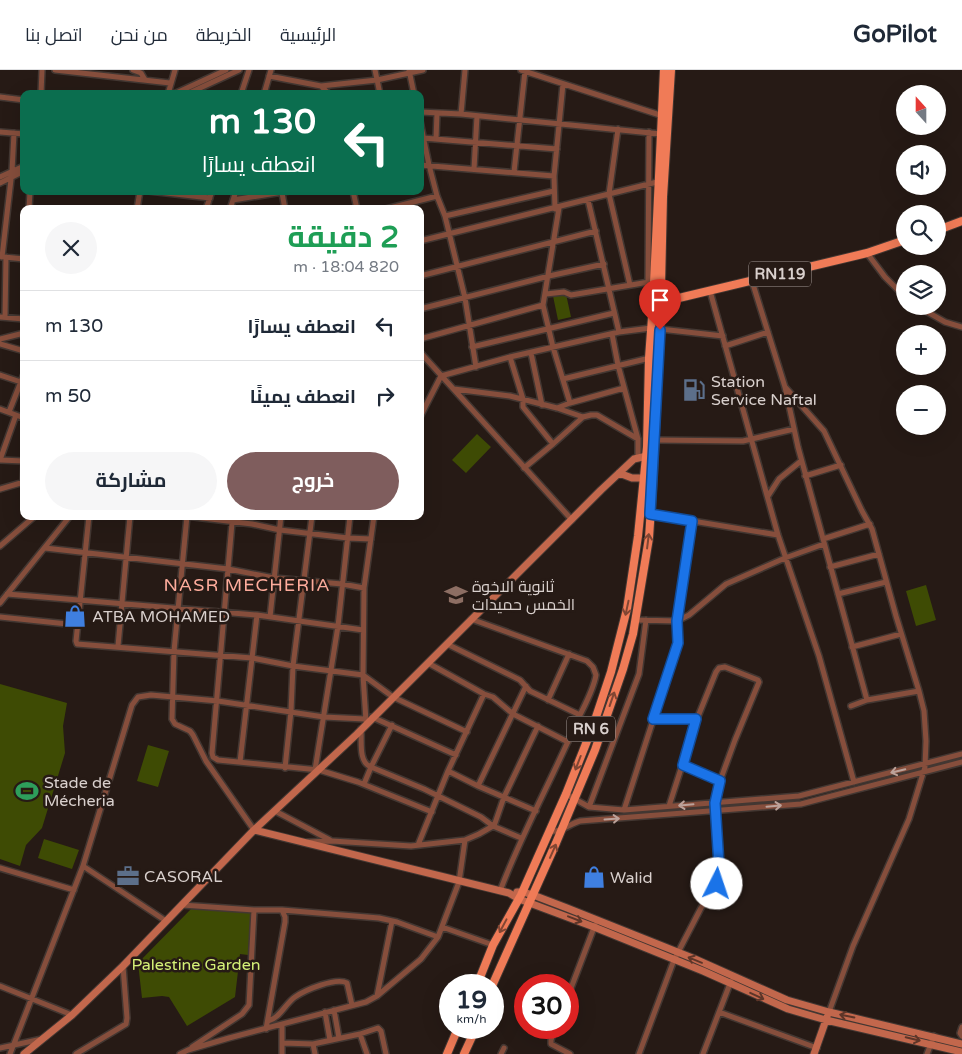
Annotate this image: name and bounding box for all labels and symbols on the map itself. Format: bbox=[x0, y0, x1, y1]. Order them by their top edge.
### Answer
north arrow bbox=[896, 85, 946, 135]
road number: RN119 bbox=[749, 262, 811, 286]
pin bbox=[639, 279, 681, 330]
place label: Station Service Naftal bbox=[711, 372, 817, 410]
fuel station icon: Station Service Naftal bbox=[681, 377, 707, 403]
one-way arrow bbox=[643, 534, 653, 550]
district label: NASR MECHERIA bbox=[163, 574, 331, 596]
place label: ثانوية الاخوة الخمس حميدات bbox=[472, 577, 575, 615]
school or university icon: ثانوية الاخوة الخمس حميدات bbox=[443, 582, 469, 608]
one-way arrow bbox=[622, 599, 631, 615]
shop icon: ATBA MOHAMED bbox=[62, 603, 88, 629]
place label: ATBA MOHAMED bbox=[92, 607, 230, 627]
one-way arrow bbox=[608, 692, 618, 708]
road number: RN 6 bbox=[567, 716, 615, 742]
one-way arrow bbox=[573, 754, 582, 770]
one-way arrow bbox=[890, 766, 906, 776]
place label: Stade de Mécheria bbox=[44, 773, 115, 811]
sports icon: Stade de Mécheria bbox=[14, 778, 40, 804]
one-way arrow bbox=[679, 800, 695, 810]
one-way arrow bbox=[766, 801, 782, 811]
one-way arrow bbox=[604, 814, 620, 823]
one-way arrow bbox=[549, 844, 558, 859]
position arrow bbox=[690, 857, 742, 909]
office icon: CASORAL bbox=[115, 863, 141, 889]
shop icon: Walid bbox=[581, 864, 607, 890]
place label: CASORAL bbox=[144, 867, 222, 887]
place label: Walid bbox=[610, 868, 653, 888]
one-way arrow bbox=[567, 915, 582, 925]
one-way arrow bbox=[498, 918, 508, 933]
one-way arrow bbox=[688, 954, 703, 964]
park label: Palestine Garden bbox=[132, 955, 260, 975]
speed limit sign: 30 bbox=[514, 974, 579, 1039]
one-way arrow bbox=[749, 992, 764, 1002]
one-way arrow bbox=[839, 1011, 855, 1020]
one-way arrow bbox=[905, 1035, 921, 1044]

